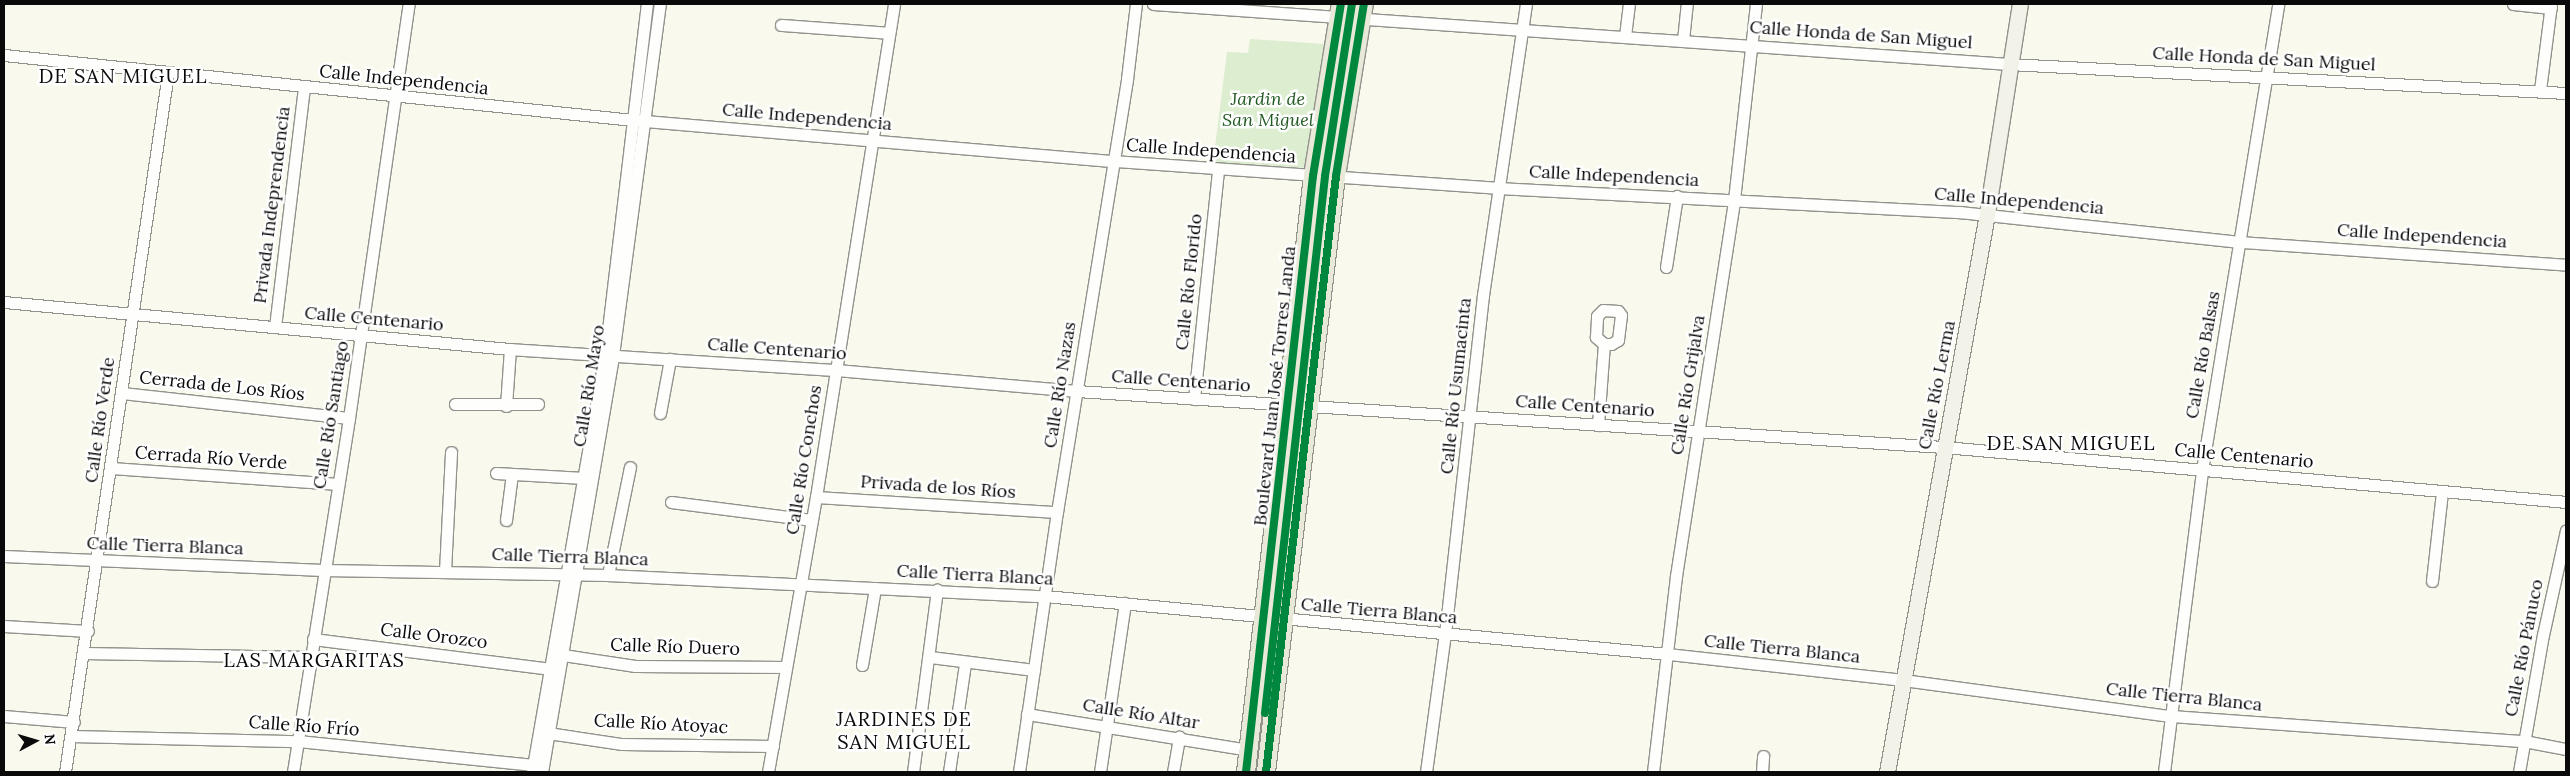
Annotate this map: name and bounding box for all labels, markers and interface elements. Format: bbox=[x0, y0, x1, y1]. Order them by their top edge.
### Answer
street label: Calle Honda de San Miguel bbox=[1749, 16, 1973, 54]
street label: Calle Honda de San Miguel bbox=[2152, 42, 2376, 76]
street label: Calle Independencia bbox=[318, 60, 490, 100]
district label: DE SAN MIGUEL bbox=[37, 63, 209, 87]
park label: Jardin de San Miguel bbox=[1222, 89, 1314, 132]
street label: Calle Independencia bbox=[721, 99, 893, 135]
street label: Privada Indeprendencia bbox=[249, 105, 295, 305]
street label: Calle Independencia bbox=[1125, 134, 1297, 168]
street label: Calle Independencia bbox=[1528, 161, 1700, 191]
street label: Calle Independencia bbox=[1933, 183, 2105, 219]
street label: Calle Río Florido bbox=[1171, 213, 1207, 351]
street label: Calle Independencia bbox=[2336, 219, 2508, 253]
street label: Boulevard Juan José Torres Landa bbox=[1250, 245, 1300, 527]
street label: Calle Río Balsas bbox=[2181, 290, 2225, 420]
street label: Calle Río Usumacinta bbox=[1436, 297, 1476, 475]
street label: Calle Centenario bbox=[304, 302, 444, 336]
street label: Calle Río Grijalva bbox=[1666, 314, 1710, 456]
street label: Calle Río Lerma bbox=[1914, 319, 1960, 451]
street label: Calle Río Nazas bbox=[1039, 320, 1081, 450]
street label: Calle Río Mayo bbox=[569, 323, 609, 449]
street label: Calle Centenario bbox=[707, 333, 847, 365]
street label: Calle Río Santiago bbox=[309, 339, 353, 491]
street label: Calle Río Verde bbox=[80, 356, 120, 484]
street label: Calle Centenario bbox=[1111, 365, 1251, 397]
street label: Cerrada de Los Ríos bbox=[138, 367, 306, 405]
street label: Calle Río Conchos bbox=[782, 384, 826, 536]
street label: Calle Centenario bbox=[1515, 390, 1655, 422]
district label: DE SAN MIGUEL bbox=[1985, 430, 2157, 454]
street label: Calle Centenario bbox=[2174, 439, 2314, 473]
street label: Cerrada Río Verde bbox=[134, 442, 288, 474]
street label: Privada de los Ríos bbox=[860, 471, 1016, 503]
street label: Calle Tierra Blanca bbox=[86, 532, 244, 560]
street label: Calle Tierra Blanca bbox=[491, 543, 649, 571]
street label: Calle Tierra Blanca bbox=[896, 560, 1054, 590]
street label: Calle Río Pánuco bbox=[2500, 577, 2548, 719]
street label: Calle Tierra Blanca bbox=[1300, 593, 1458, 629]
street label: Calle Orozco bbox=[379, 619, 489, 653]
street label: Calle Tierra Blanca bbox=[1703, 630, 1861, 668]
street label: Calle Río Duero bbox=[610, 634, 740, 660]
district label: LAS MARGARITAS bbox=[221, 647, 407, 671]
street label: Calle Tierra Blanca bbox=[2105, 678, 2263, 716]
street label: Calle Río Altar bbox=[1081, 694, 1201, 734]
district label: JARDINES DE SAN MIGUEL bbox=[835, 706, 973, 753]
street label: Calle Río Atoyac bbox=[593, 710, 729, 738]
street label: Calle Río Frío bbox=[248, 711, 360, 741]
north arrow bbox=[10, 716, 60, 766]
text: N bbox=[40, 733, 59, 746]

